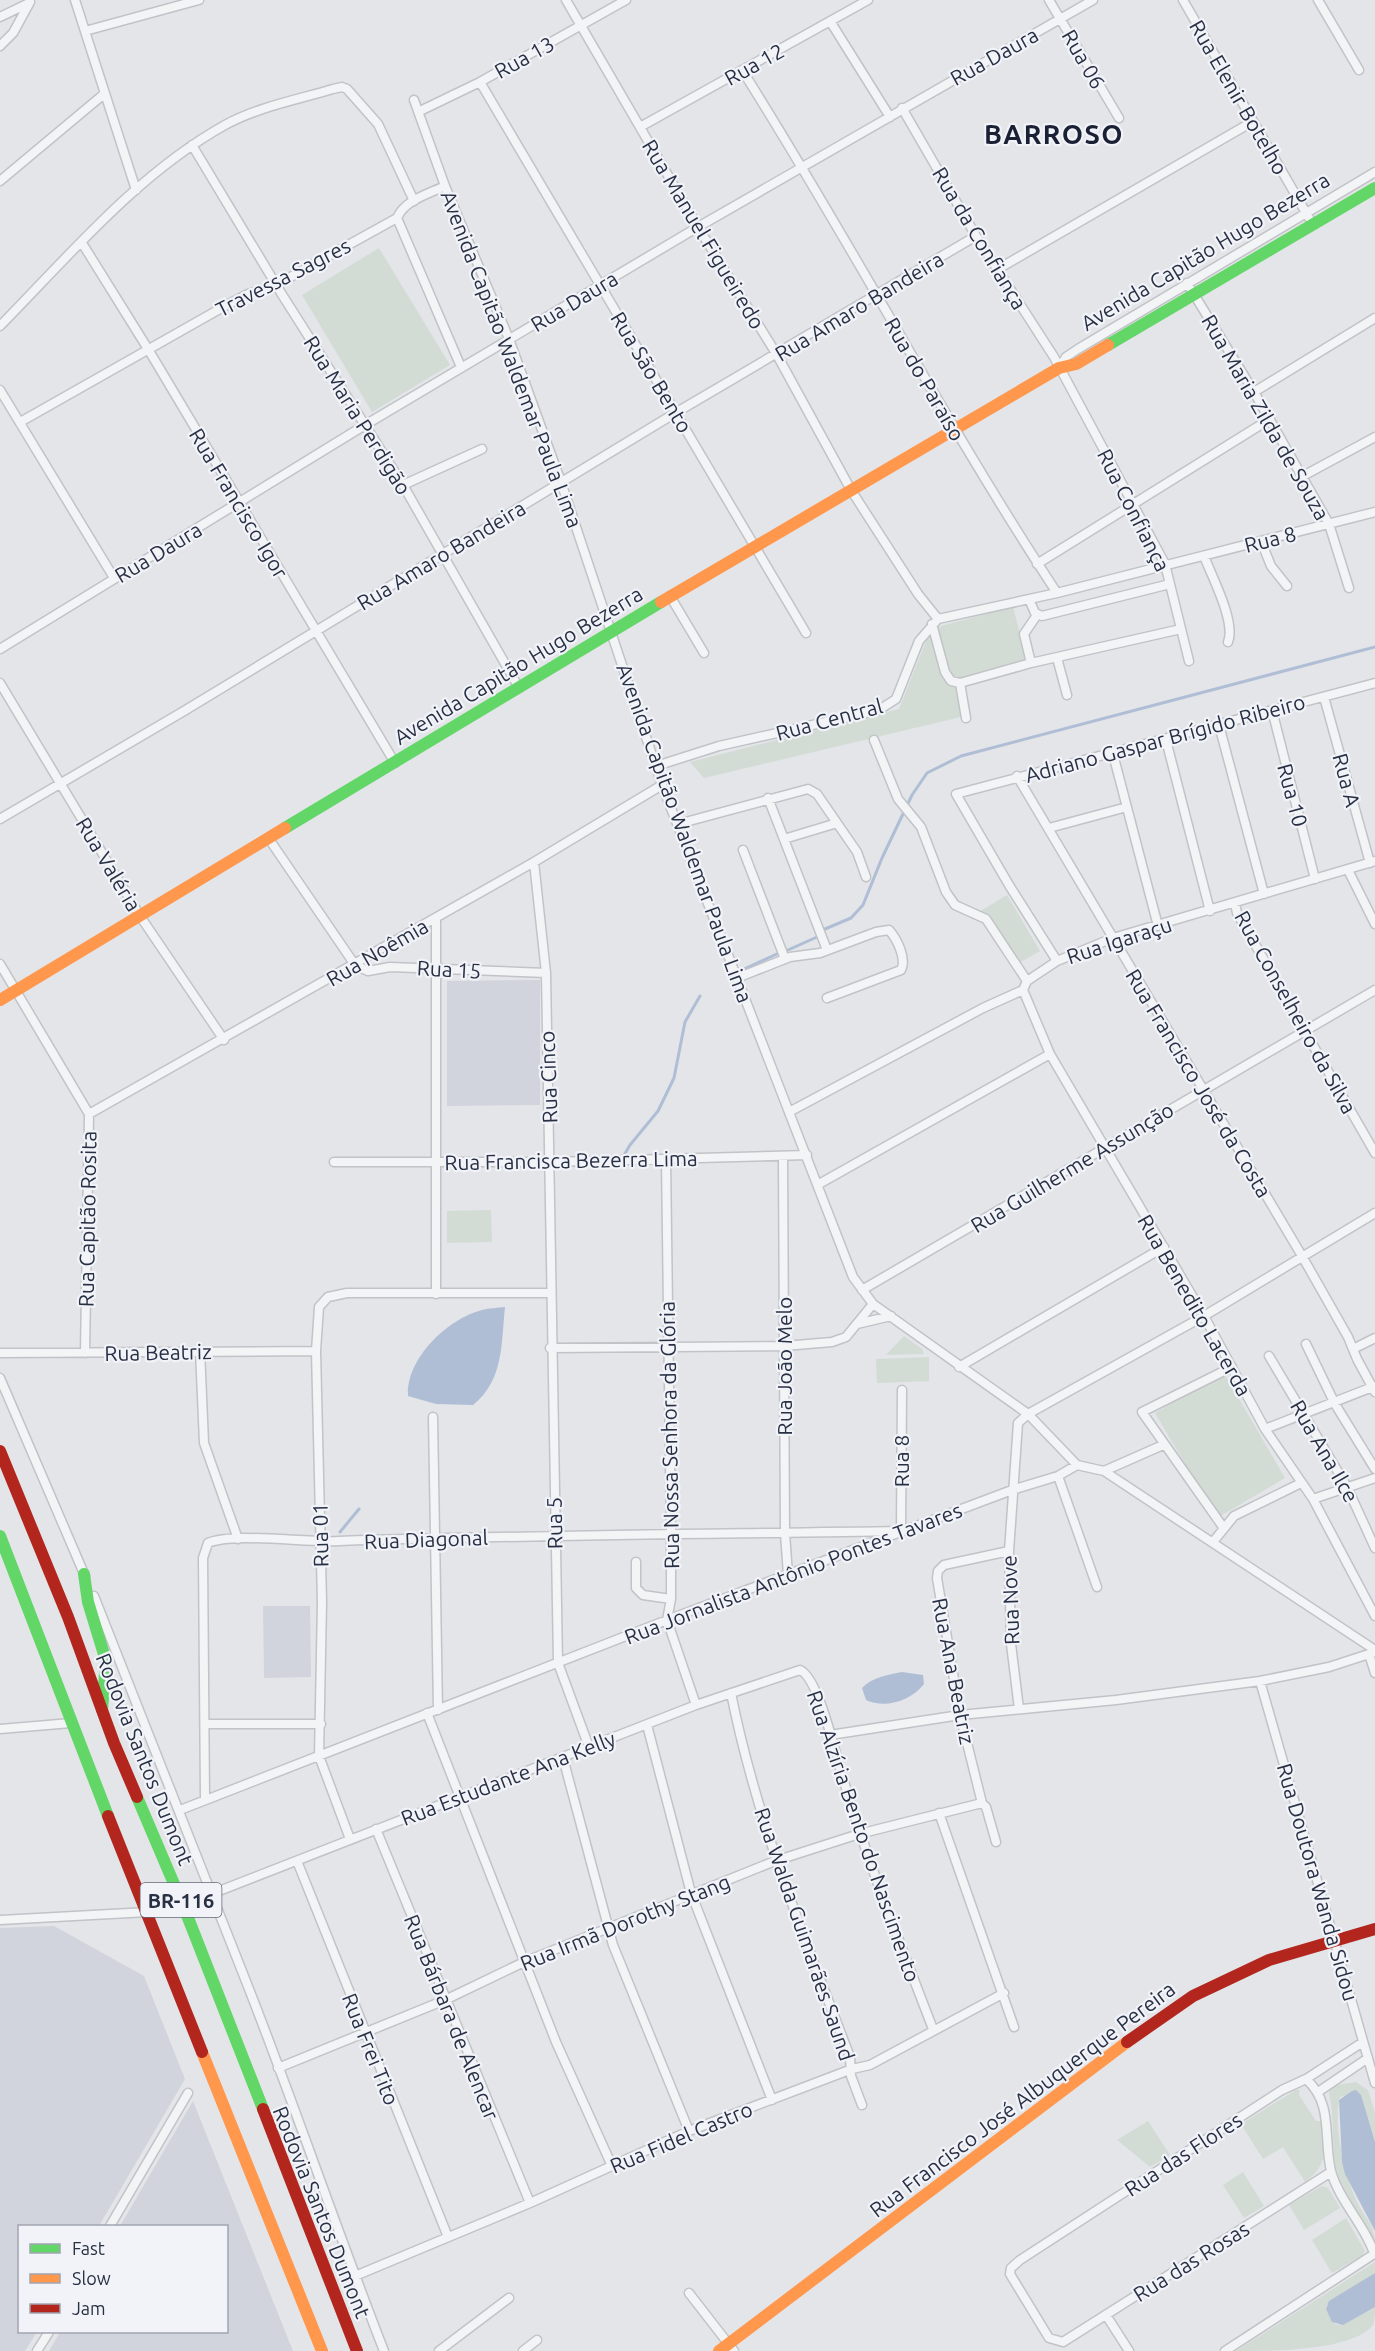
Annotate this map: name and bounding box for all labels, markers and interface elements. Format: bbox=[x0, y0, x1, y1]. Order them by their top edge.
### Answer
street label: Rua Elenir Botelho bbox=[1185, 15, 1293, 179]
street label: Rua Daura bbox=[946, 22, 1042, 90]
street label: Rua 06 bbox=[1058, 25, 1110, 93]
street label: Rua 13 bbox=[490, 31, 558, 83]
street label: Rua 12 bbox=[720, 38, 788, 90]
district label: BARROSO bbox=[984, 119, 1124, 149]
street label: Rua Manuel Figueiredo bbox=[638, 135, 770, 333]
street label: Rua da Confiança bbox=[928, 162, 1032, 314]
street label: Avenida Capitão Hugo Bezerra bbox=[1076, 167, 1334, 335]
street label: Avenida Capitão Waldemar Paula Lima bbox=[436, 187, 588, 531]
street label: Travessa Sagres bbox=[212, 233, 354, 321]
street label: Rua Amaro Bandeira bbox=[770, 246, 948, 366]
street label: Rua Daura bbox=[526, 266, 622, 336]
street label: Rua São Bento bbox=[606, 307, 698, 437]
street label: Rua Maria Zilda de Souza bbox=[1197, 310, 1335, 524]
street label: Rua do Paraíso bbox=[880, 313, 970, 445]
street label: Rua Maria Perdigão bbox=[299, 331, 417, 499]
street label: Rua Francisco Igor bbox=[185, 424, 293, 582]
street label: Rua Confiança bbox=[1093, 445, 1175, 575]
street label: Rua Amaro Bandeira bbox=[352, 495, 530, 615]
street label: Rua Daura bbox=[110, 517, 206, 587]
street label: Rua 8 bbox=[1242, 521, 1298, 557]
street label: Avenida Capitão Hugo Bezerra bbox=[389, 581, 647, 749]
street label: Avenida Capitão Waldemar Paula Lima bbox=[612, 660, 758, 1006]
street label: Adriano Gaspar Brígido Ribeiro bbox=[1022, 689, 1308, 787]
street label: Rua Central bbox=[773, 693, 885, 745]
street label: Rua A bbox=[1328, 751, 1366, 810]
street label: Rua 10 bbox=[1273, 761, 1313, 829]
street label: Rua Valéria bbox=[72, 813, 146, 915]
street label: Rua Conselheiro da Silva bbox=[1230, 906, 1362, 1118]
street label: Rua Igaraçu bbox=[1063, 912, 1175, 968]
street label: Rua Noêmia bbox=[322, 913, 432, 991]
street label: Rua 15 bbox=[416, 955, 482, 983]
street label: Rua Francisco José da Costa bbox=[1121, 964, 1277, 1202]
street label: Rua Cinco bbox=[534, 1030, 562, 1124]
street label: Rua Guilherme Assunção bbox=[966, 1097, 1178, 1237]
street label: Rua Capitão Rosita bbox=[73, 1131, 101, 1307]
street label: Rua Francisca Bezerra Lima bbox=[444, 1146, 698, 1174]
street label: Rua Benedito Lacerda bbox=[1133, 1210, 1257, 1400]
street label: Rua João Melo bbox=[772, 1297, 796, 1435]
street label: Rua Nossa Senhora da Glória bbox=[655, 1301, 683, 1569]
street label: Rua Beatriz bbox=[104, 1339, 212, 1365]
street label: Rua Ana Ilce bbox=[1286, 1396, 1364, 1506]
street label: Rua 8 bbox=[889, 1435, 913, 1487]
street label: Rua 5 bbox=[542, 1497, 566, 1549]
street label: Rua Jornalista Antônio Pontes Tavares bbox=[621, 1497, 965, 1649]
street label: Rua 01 bbox=[307, 1503, 333, 1567]
street label: Rua Diagonal bbox=[364, 1525, 488, 1553]
street label: Rua Nove bbox=[996, 1555, 1024, 1645]
street label: Rua Ana Beatriz bbox=[928, 1596, 980, 1746]
street label: Rodovia Santos Dumont bbox=[91, 1649, 199, 1869]
street label: Rua Alzíria Bento do Nascimento bbox=[803, 1687, 925, 1985]
street label: Rua Estudante Ana Kelly bbox=[397, 1726, 619, 1830]
street label: Rua Doutora Wanda Sidou bbox=[1273, 1760, 1363, 2004]
street label: Rua Walda Guimarães Saund bbox=[750, 1804, 860, 2064]
street label: Rua Irmã Dorothy Stang bbox=[517, 1869, 733, 1975]
road number: BR-116 bbox=[140, 1883, 222, 1917]
street label: Rua Bárbara de Alencar bbox=[400, 1911, 504, 2123]
street label: Rua Francisco José Albuquerque Pereira bbox=[865, 1976, 1179, 2222]
street label: Rua Frei Tito bbox=[338, 1990, 404, 2108]
street label: Rua Fidel Castro bbox=[606, 2096, 756, 2178]
street label: Rodovia Santos Dumont bbox=[268, 2102, 376, 2322]
street label: Rua das Flores bbox=[1120, 2107, 1246, 2201]
street label: Rua das Rosas bbox=[1129, 2216, 1253, 2306]
legend bbox=[18, 2225, 228, 2333]
text: Fast bbox=[72, 2238, 105, 2258]
text: Slow bbox=[72, 2268, 111, 2288]
text: Jam bbox=[72, 2298, 106, 2318]

